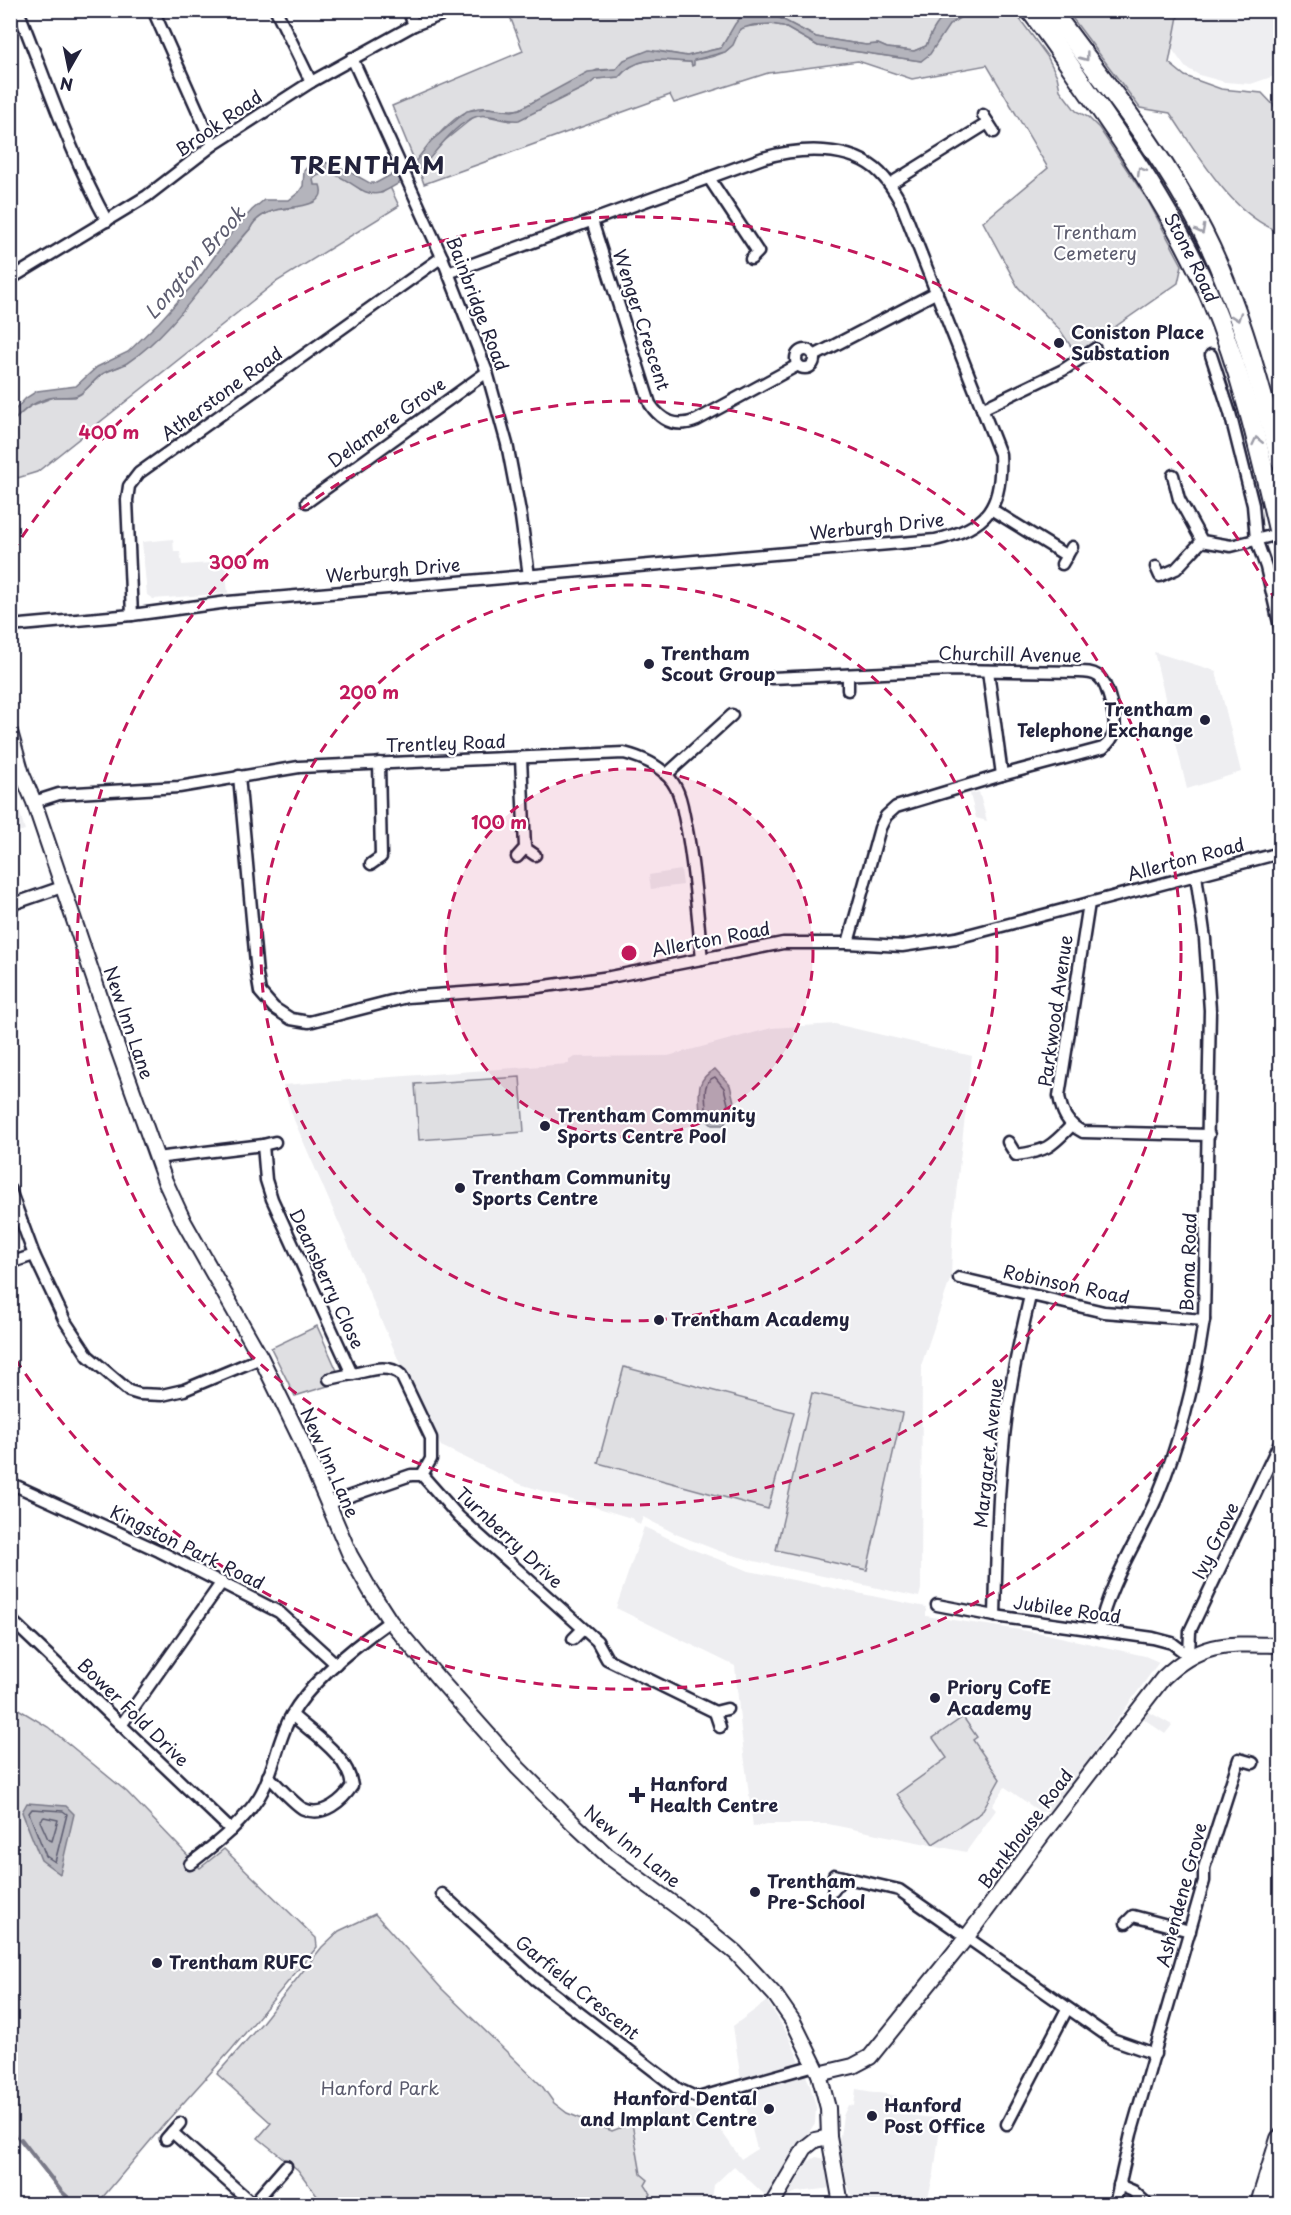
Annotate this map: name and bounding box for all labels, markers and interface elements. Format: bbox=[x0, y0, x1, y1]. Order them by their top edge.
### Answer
north arrow bbox=[39, 39, 99, 99]
one-way arrow bbox=[1078, 51, 1089, 62]
text: N bbox=[58, 72, 75, 98]
street label: Brook Road bbox=[169, 83, 267, 163]
district label: TRENTHAM bbox=[290, 146, 446, 182]
one-way arrow bbox=[1137, 167, 1149, 177]
water label: Longton Brook bbox=[137, 198, 253, 325]
street label: Stone Road bbox=[1158, 207, 1226, 306]
park label: Trentham Cemetery bbox=[1053, 218, 1137, 266]
one-way arrow bbox=[1194, 223, 1205, 234]
street label: Bainbridge Road bbox=[440, 232, 516, 374]
street label: Wenger Crescent bbox=[607, 246, 678, 394]
one-way arrow bbox=[1230, 311, 1243, 322]
place label: Coniston Place Substation bbox=[1071, 318, 1204, 366]
marker: Coniston Place Substation bbox=[1052, 336, 1066, 350]
street label: Atherstone Road bbox=[155, 339, 288, 446]
street label: Delamere Grove bbox=[322, 370, 450, 474]
text: 400 m bbox=[79, 418, 139, 445]
one-way arrow bbox=[1252, 436, 1265, 446]
street label: Werburgh Drive bbox=[808, 505, 945, 546]
text: 300 m bbox=[209, 548, 269, 575]
street label: Werburgh Drive bbox=[324, 550, 461, 589]
place label: Trentham Scout Group bbox=[661, 639, 775, 687]
street label: Churchill Avenue bbox=[938, 639, 1082, 668]
marker: Trentham Scout Group bbox=[642, 657, 656, 671]
text: 200 m bbox=[339, 678, 399, 705]
place label: Trentham Telephone Exchange bbox=[1017, 695, 1193, 743]
marker: Trentham Telephone Exchange bbox=[1198, 713, 1212, 727]
street label: Trentley Road bbox=[385, 727, 506, 758]
text: 100 m bbox=[471, 808, 527, 835]
street label: Allerton Road bbox=[1124, 830, 1247, 887]
street label: Allerton Road bbox=[649, 914, 772, 963]
street label: Parkwood Avenue bbox=[1031, 933, 1079, 1088]
centre of rings bbox=[619, 943, 639, 963]
street label: New Inn Lane bbox=[97, 962, 161, 1083]
place label: Trentham Community Sports Centre Pool bbox=[557, 1101, 756, 1149]
marker: Trentham Community Sports Centre Pool bbox=[538, 1119, 552, 1133]
place label: Trentham Community Sports Centre bbox=[472, 1163, 671, 1211]
marker: Trentham Community Sports Centre bbox=[453, 1181, 467, 1195]
street label: Deansberry Close bbox=[283, 1204, 372, 1353]
street label: Boma Road bbox=[1172, 1212, 1203, 1312]
street label: Robinson Road bbox=[1001, 1257, 1132, 1310]
place label: Trentham Academy bbox=[671, 1305, 849, 1332]
marker: Trentham Academy bbox=[652, 1313, 666, 1327]
street label: Margaret Avenue bbox=[966, 1376, 1009, 1529]
street label: New Inn Lane bbox=[294, 1403, 367, 1522]
street label: Turnberry Drive bbox=[450, 1480, 570, 1594]
street label: Ivy Grove bbox=[1184, 1497, 1245, 1583]
street label: Kingston Park Road bbox=[106, 1498, 269, 1596]
street label: Jubilee Road bbox=[1012, 1588, 1123, 1629]
street label: Bower Fold Drive bbox=[72, 1651, 196, 1772]
place label: Priory CofE Academy bbox=[946, 1673, 1051, 1721]
marker: Priory CofE Academy bbox=[928, 1691, 942, 1705]
street label: Bankhouse Road bbox=[971, 1763, 1079, 1894]
place label: Hanford Health Centre bbox=[650, 1770, 779, 1818]
marker: Hanford Health Centre bbox=[628, 1786, 646, 1804]
street label: New Inn Lane bbox=[578, 1798, 687, 1894]
street label: Ashendene Grove bbox=[1148, 1819, 1213, 1970]
place label: Trentham Pre-School bbox=[767, 1867, 865, 1915]
marker: Trentham Pre-School bbox=[748, 1885, 762, 1899]
street label: Garfield Crescent bbox=[510, 1928, 646, 2046]
place label: Trentham RUFC bbox=[169, 1948, 312, 1975]
marker: Trentham RUFC bbox=[150, 1956, 164, 1970]
park label: Hanford Park bbox=[321, 2074, 439, 2101]
place label: Hanford Dental and Implant Centre bbox=[580, 2084, 757, 2132]
place label: Hanford Post Office bbox=[884, 2091, 985, 2139]
marker: Hanford Dental and Implant Centre bbox=[762, 2102, 776, 2116]
marker: Hanford Post Office bbox=[865, 2109, 879, 2123]

